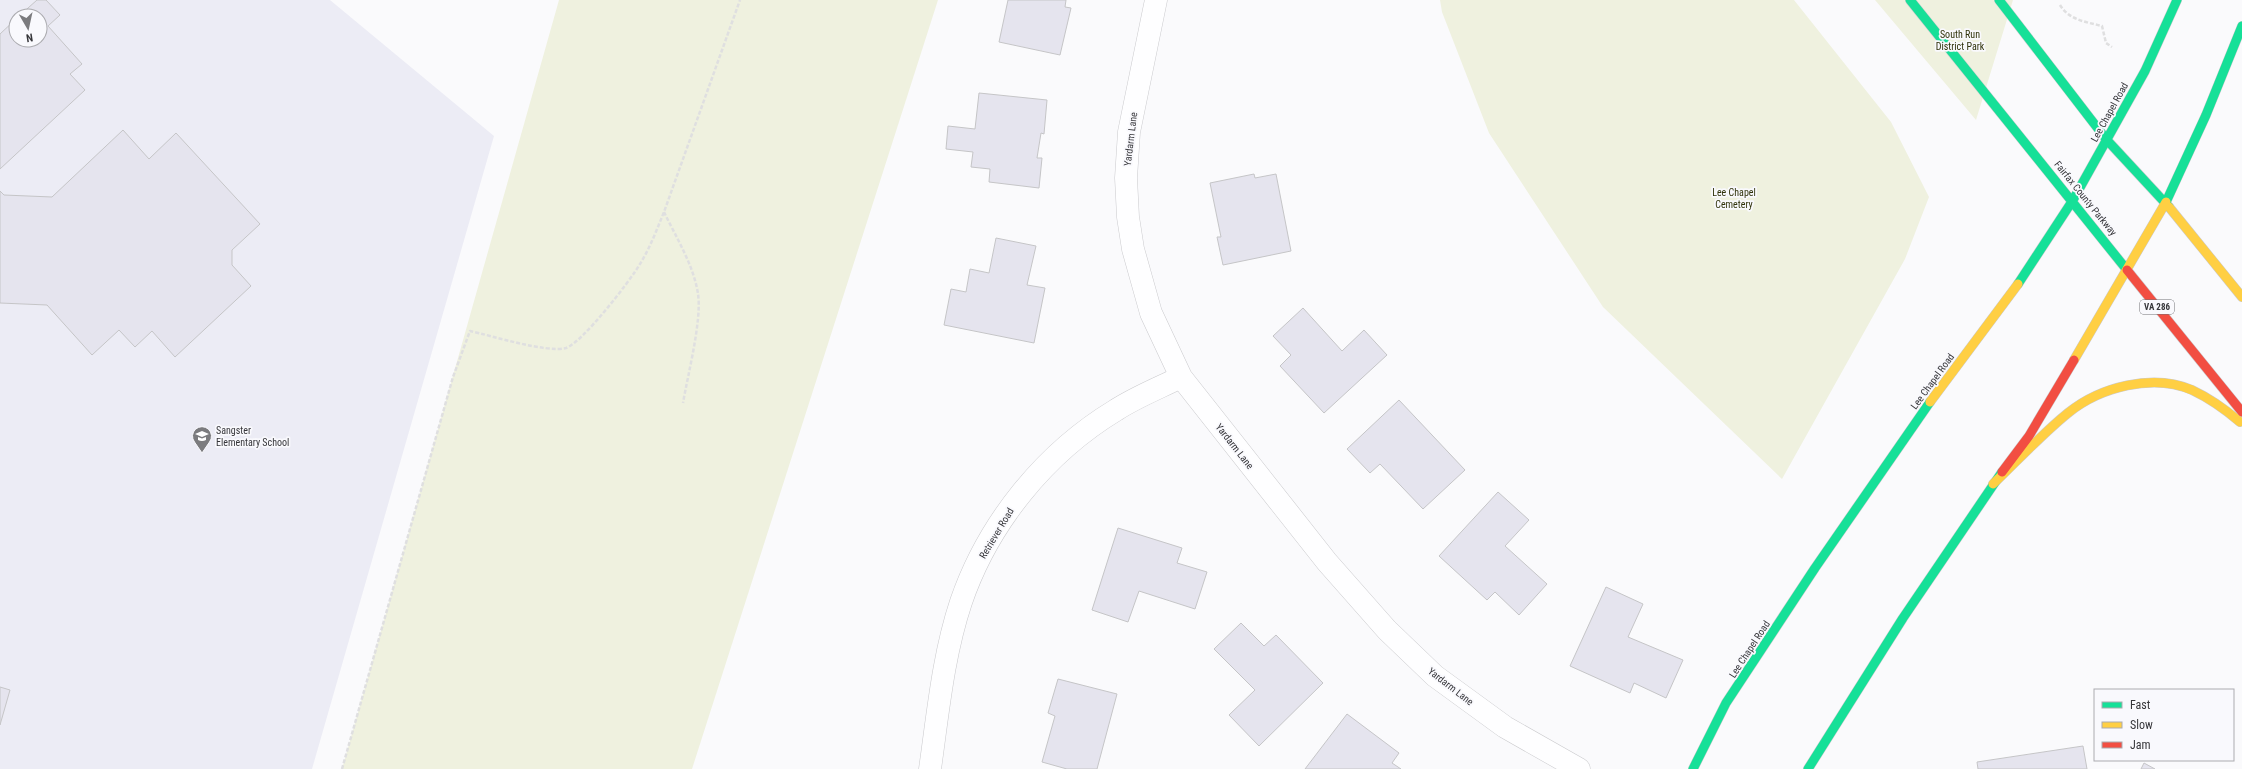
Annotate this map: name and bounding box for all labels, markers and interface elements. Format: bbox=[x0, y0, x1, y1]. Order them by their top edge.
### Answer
north arrow bbox=[8, 8, 48, 48]
park label: South Run District Park bbox=[1936, 29, 1985, 52]
text: N bbox=[25, 30, 34, 44]
street label: Lee Chapel Road bbox=[2089, 81, 2130, 144]
street label: Yardarm Lane bbox=[1122, 111, 1139, 167]
street label: Fairfax County Parkway bbox=[2052, 159, 2119, 238]
park label: Lee Chapel Cemetery bbox=[1712, 187, 1756, 210]
road number: VA 286 bbox=[2140, 300, 2174, 314]
street label: Lee Chapel Road bbox=[1909, 351, 1956, 411]
street label: Yardarm Lane bbox=[1214, 422, 1256, 471]
school or university icon: Sangster Elementary School bbox=[191, 425, 213, 453]
place label: Sangster Elementary School bbox=[216, 425, 289, 448]
street label: Retriever Road bbox=[977, 506, 1016, 561]
street label: Lee Chapel Road bbox=[1727, 619, 1772, 680]
street label: Yardarm Lane bbox=[1426, 665, 1476, 708]
legend bbox=[2094, 689, 2234, 761]
text: Fast bbox=[2130, 698, 2151, 712]
text: Slow bbox=[2130, 718, 2153, 732]
text: Jam bbox=[2130, 738, 2151, 752]

